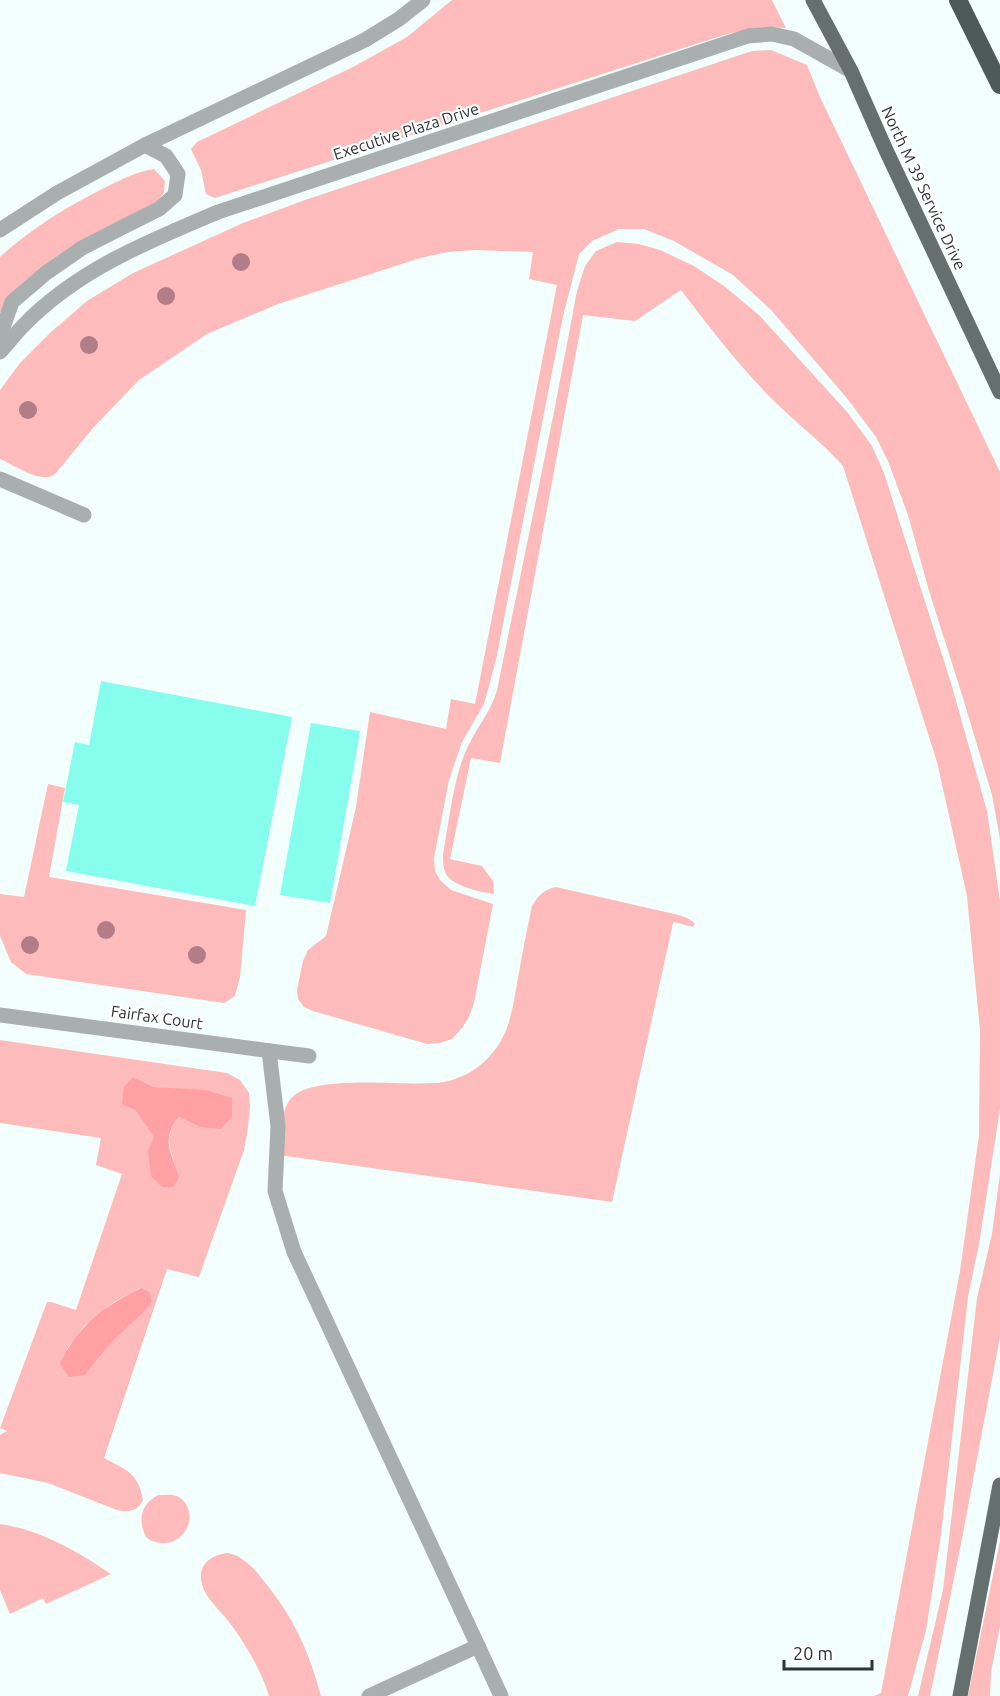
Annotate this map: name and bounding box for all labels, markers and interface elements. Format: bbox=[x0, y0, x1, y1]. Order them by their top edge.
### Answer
street label: Executive Plaza Drive bbox=[331, 99, 481, 163]
street label: North M 39 Service Drive bbox=[878, 103, 970, 273]
street label: Fairfax Court bbox=[110, 1002, 205, 1032]
scale bar bbox=[784, 1633, 872, 1671]
text: 20 m bbox=[793, 1643, 833, 1663]

